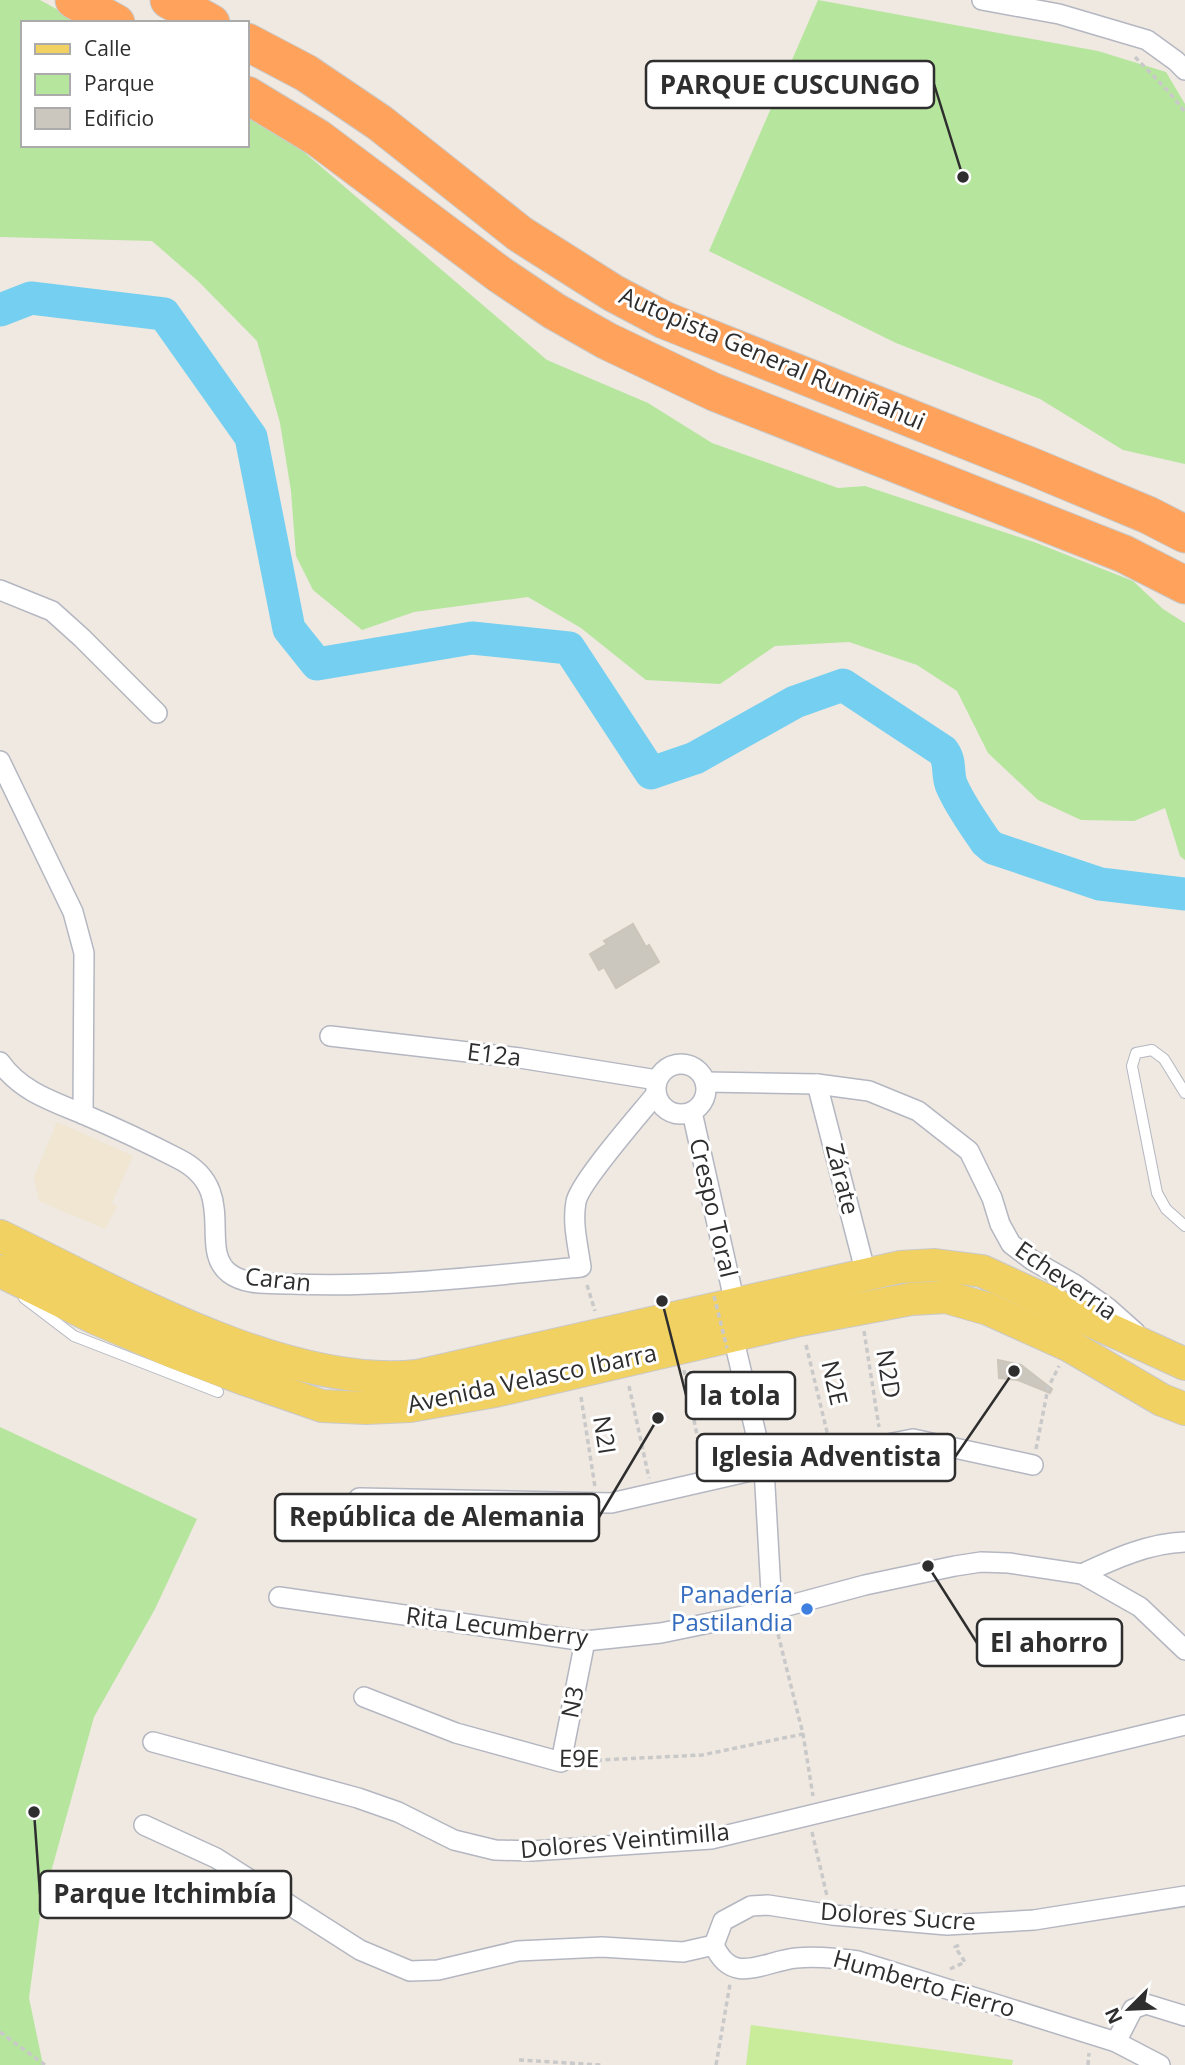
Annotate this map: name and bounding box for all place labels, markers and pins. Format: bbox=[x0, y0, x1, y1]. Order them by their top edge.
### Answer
callout: PARQUE CUSCUNGO bbox=[646, 61, 934, 108]
callout: la tola bbox=[686, 1372, 795, 1419]
callout: Iglesia Adventista bbox=[697, 1434, 955, 1481]
callout: República de Alemania bbox=[275, 1494, 599, 1541]
place label: Panadería Pastilandia bbox=[671, 1577, 793, 1638]
marker: Panadería Pastilandia bbox=[799, 1601, 815, 1617]
callout: El ahorro bbox=[977, 1619, 1122, 1666]
callout: Parque Itchimbía bbox=[40, 1871, 291, 1918]

